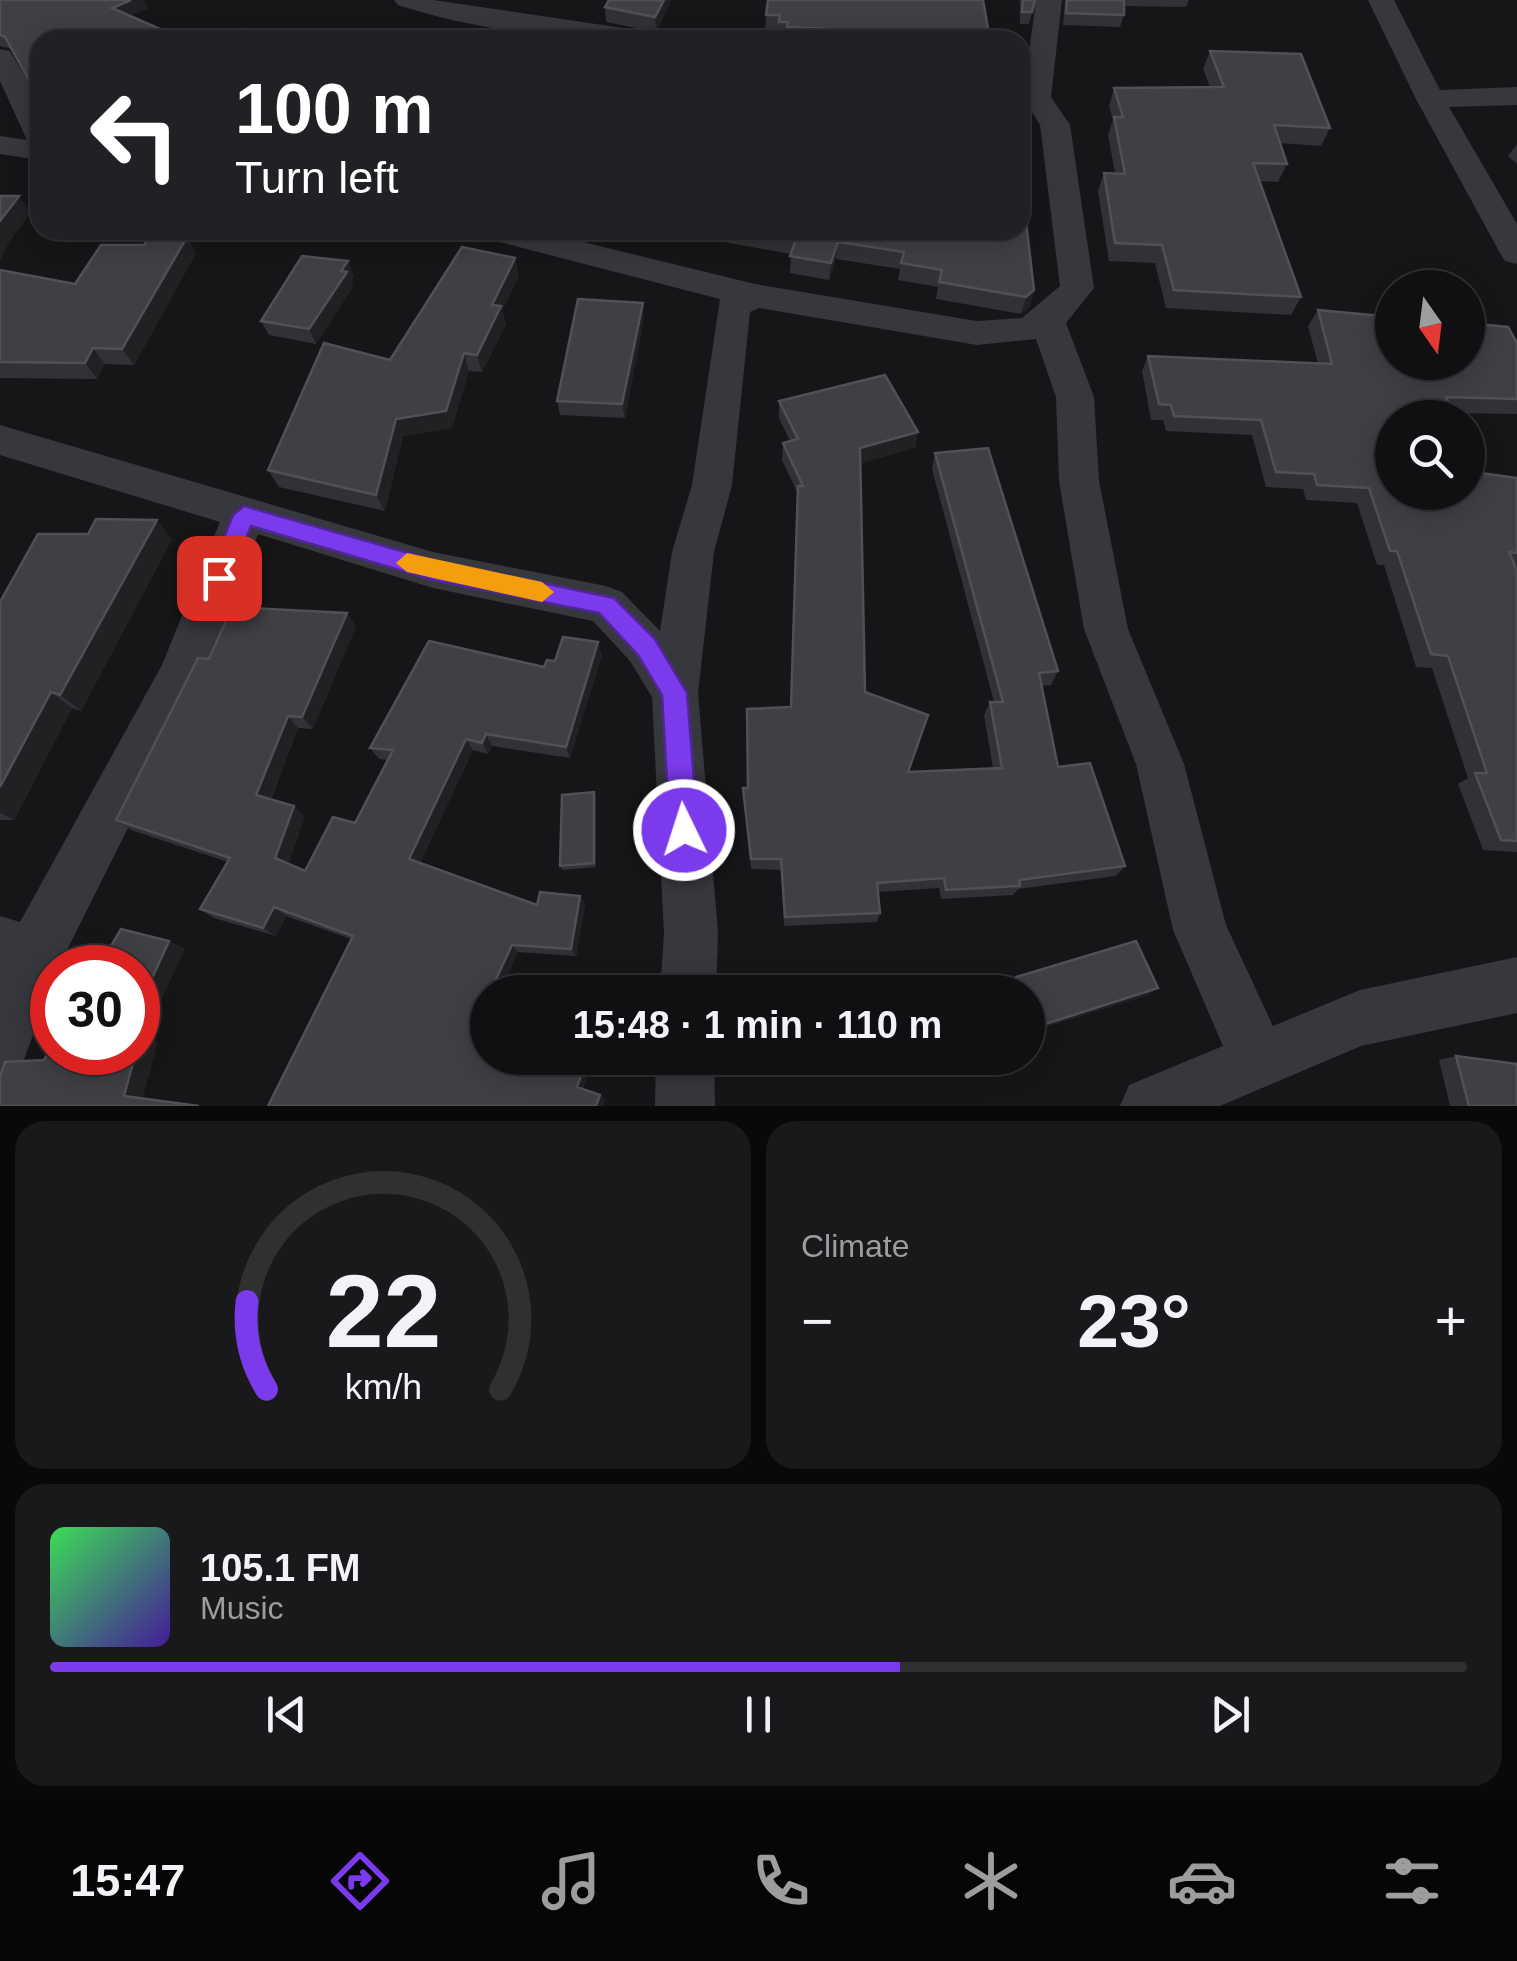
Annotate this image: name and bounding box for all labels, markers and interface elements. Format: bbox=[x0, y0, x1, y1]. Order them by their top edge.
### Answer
icon: left bbox=[70, 70, 200, 200]
text: 100 m bbox=[235, 70, 433, 148]
text: Turn left bbox=[235, 152, 398, 203]
north arrow bbox=[1375, 270, 1485, 380]
map controls bbox=[1375, 270, 1485, 510]
button: search bbox=[1375, 400, 1485, 510]
pin bbox=[177, 536, 262, 621]
icon: arrive bbox=[192, 551, 247, 606]
position arrow bbox=[632, 778, 736, 882]
speed limit sign: 30 bbox=[30, 945, 160, 1075]
text: 15:48 · 1 min · 110 m bbox=[573, 1004, 942, 1046]
text: Climate bbox=[801, 1228, 909, 1264]
text: 22 bbox=[325, 1253, 441, 1369]
text: 23° bbox=[1077, 1279, 1191, 1363]
text: − bbox=[801, 1290, 833, 1352]
text: + bbox=[1435, 1290, 1467, 1352]
text: km/h bbox=[344, 1367, 422, 1407]
text: 105.1 FM bbox=[200, 1547, 361, 1589]
text: Music bbox=[200, 1590, 284, 1626]
icon: previous bbox=[259, 1687, 314, 1742]
icon: pause bbox=[731, 1687, 786, 1742]
icon: next bbox=[1203, 1687, 1258, 1742]
icon: directions bbox=[325, 1846, 395, 1916]
icon: music bbox=[536, 1846, 606, 1916]
icon: phone bbox=[746, 1846, 816, 1916]
icon: climate bbox=[956, 1846, 1026, 1916]
icon: car bbox=[1167, 1846, 1237, 1916]
icon: filters bbox=[1377, 1846, 1447, 1916]
text: 15:47 bbox=[70, 1855, 185, 1906]

